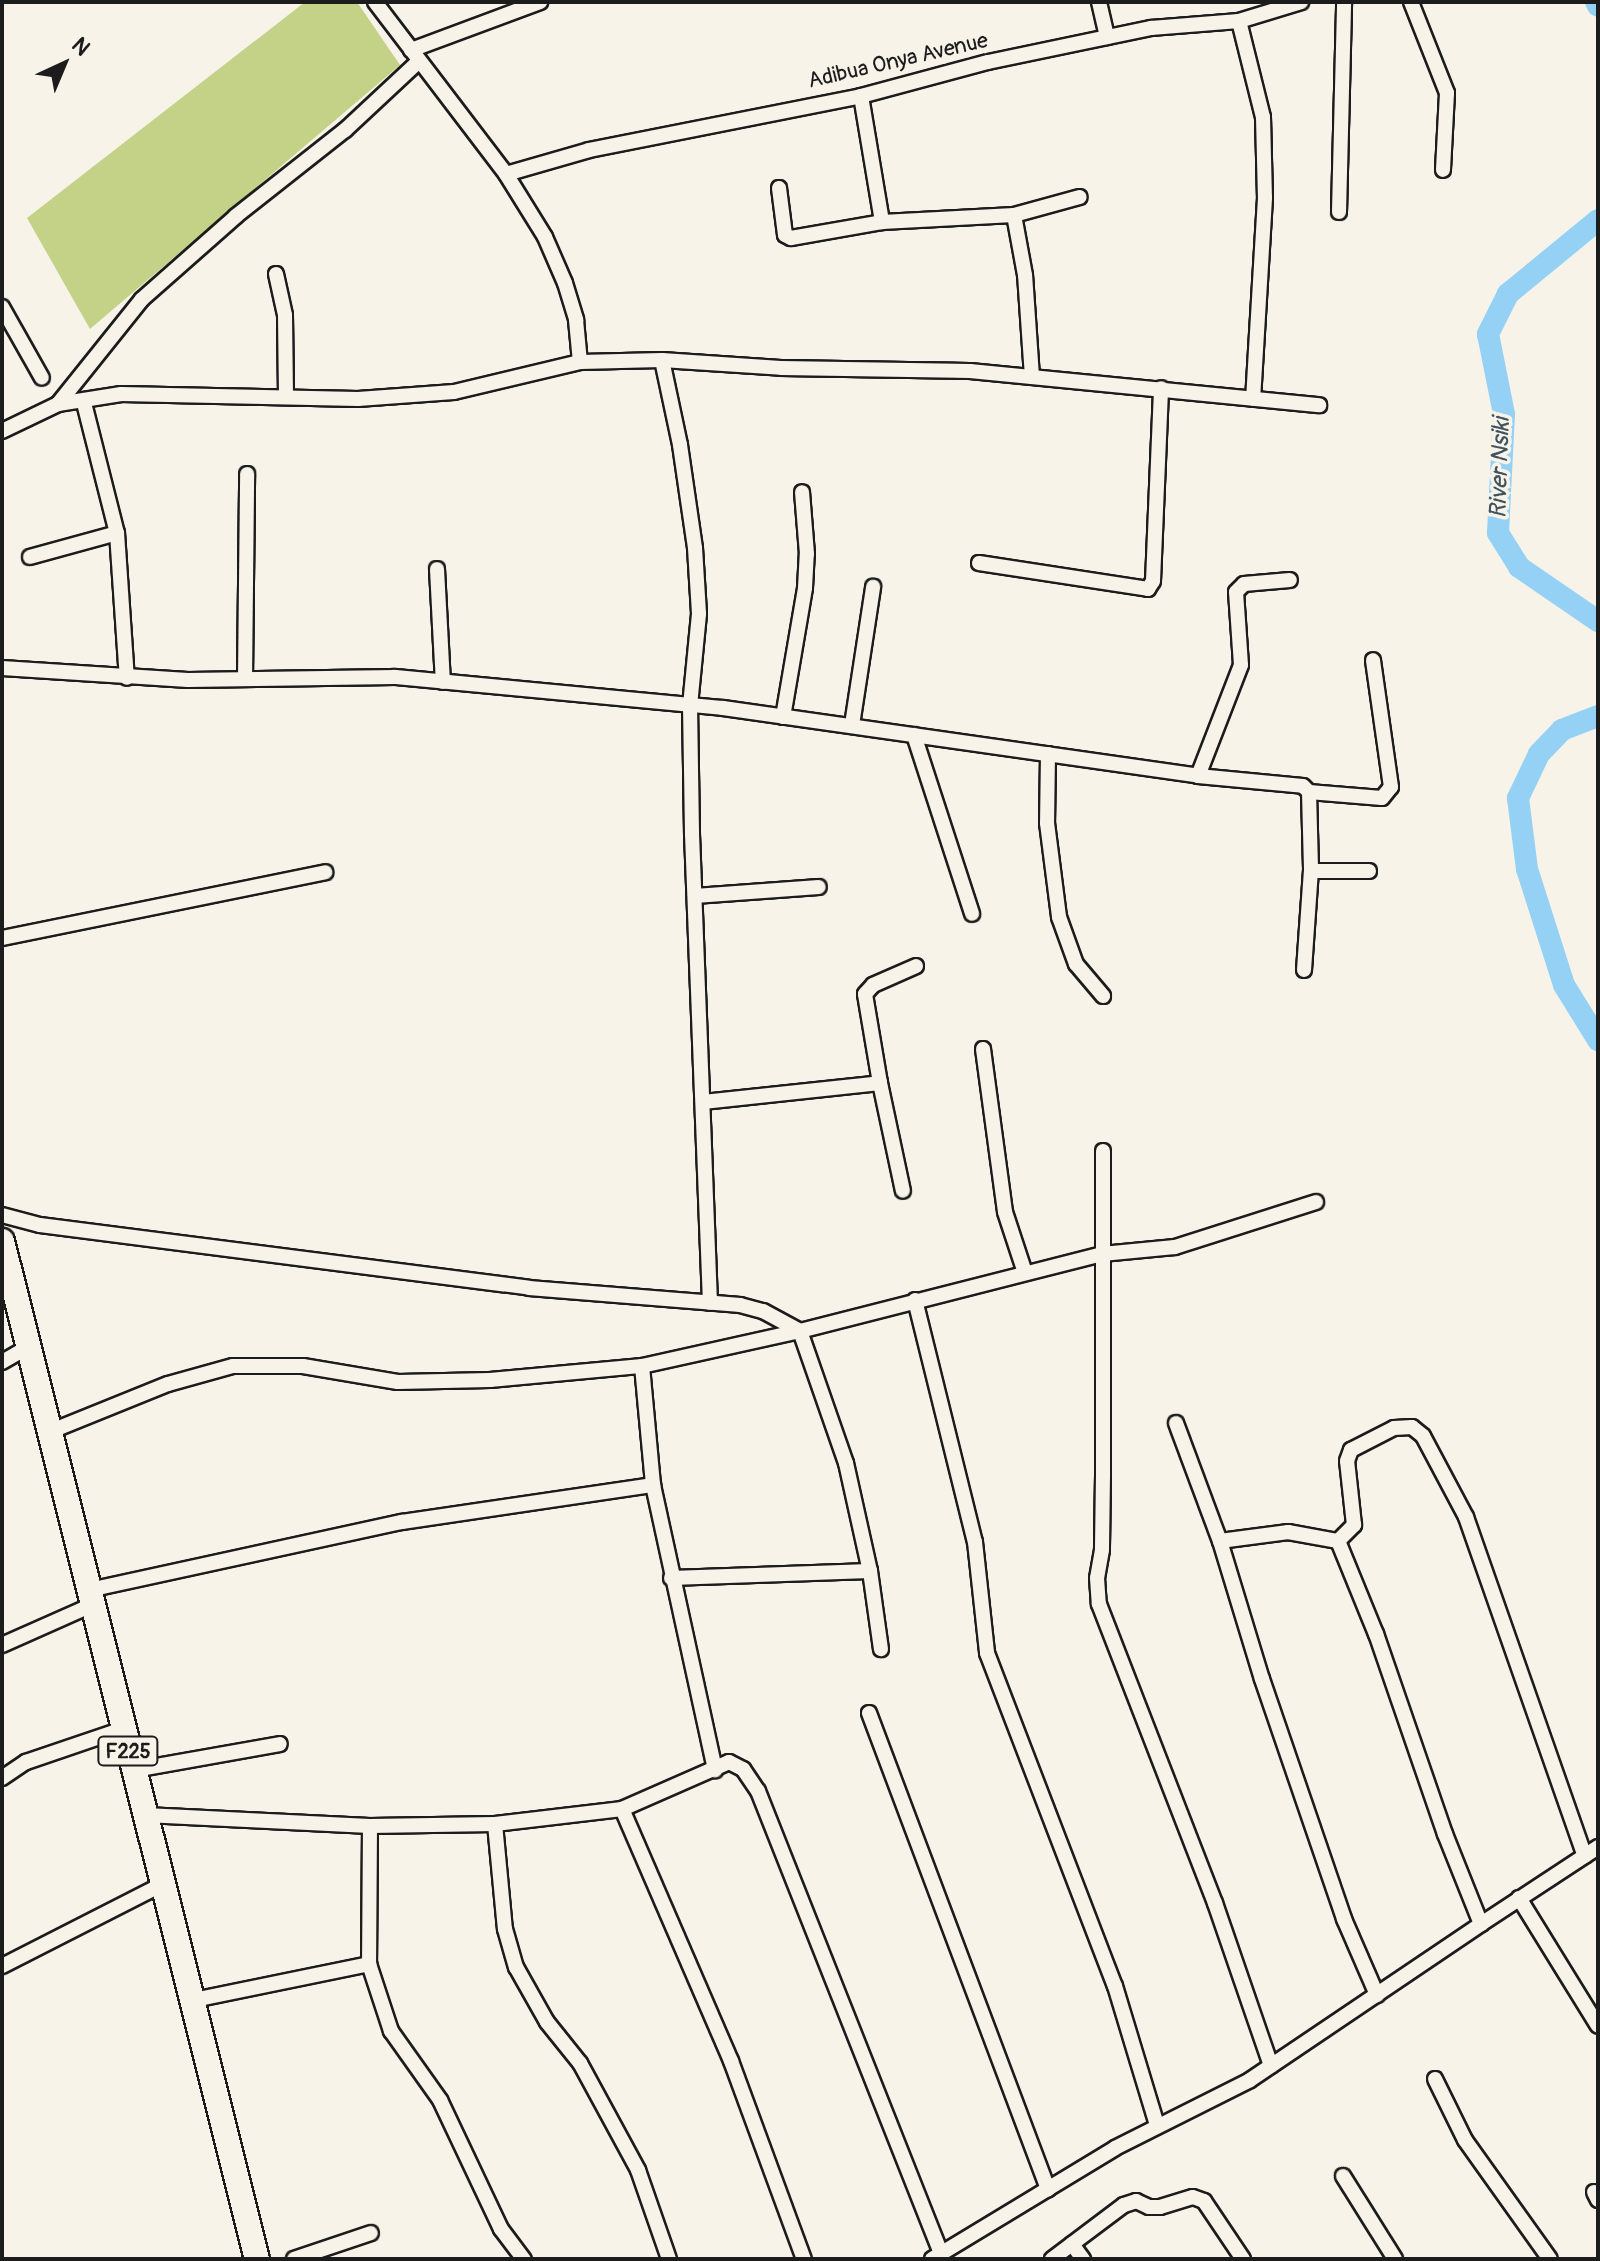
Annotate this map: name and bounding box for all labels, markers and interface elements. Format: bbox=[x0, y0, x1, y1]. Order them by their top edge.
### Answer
north arrow bbox=[24, 24, 104, 104]
street label: Adibua Onya Avenue bbox=[805, 27, 991, 95]
text: N bbox=[66, 31, 96, 62]
water label: River Nsiki bbox=[1484, 417, 1516, 519]
road number: F225 bbox=[96, 1735, 160, 1767]

